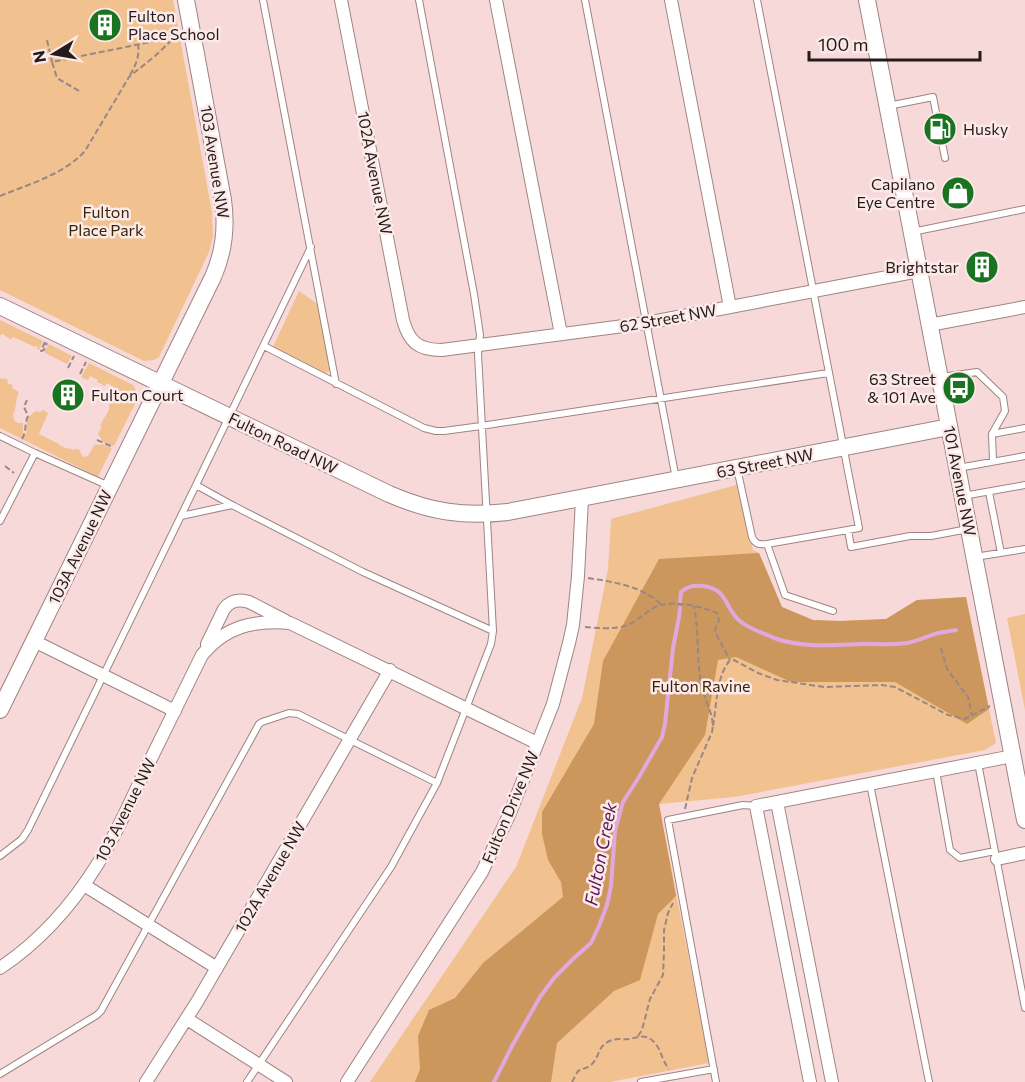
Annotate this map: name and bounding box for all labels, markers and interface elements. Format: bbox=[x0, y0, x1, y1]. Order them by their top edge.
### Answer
place label: Fulton Place School bbox=[128, 6, 220, 43]
building icon: Fulton Place School bbox=[87, 7, 123, 43]
north arrow bbox=[24, 24, 84, 84]
scale bar bbox=[809, 24, 980, 62]
text: 100 m bbox=[818, 33, 868, 55]
text: N bbox=[28, 49, 49, 65]
street label: 103 Avenue NW bbox=[197, 104, 234, 220]
street label: 102A Avenue NW bbox=[354, 110, 397, 236]
fuel station icon: Husky bbox=[922, 111, 958, 147]
place label: Husky bbox=[963, 119, 1008, 138]
place label: Capilano Eye Centre bbox=[857, 174, 935, 211]
shop icon: Capilano Eye Centre bbox=[940, 175, 976, 211]
park label: Fulton Place Park bbox=[68, 202, 144, 239]
building icon: Brightstar bbox=[964, 249, 1000, 285]
place label: Brightstar bbox=[885, 257, 960, 276]
street label: 62 Street NW bbox=[618, 300, 718, 335]
place label: 63 Street & 101 Ave bbox=[867, 369, 936, 406]
bus stop icon: 63 Street & 101 Ave bbox=[941, 370, 977, 406]
building icon: Fulton Court bbox=[50, 377, 86, 413]
place label: Fulton Court bbox=[91, 385, 184, 404]
street label: Fulton Road NW bbox=[226, 408, 341, 477]
street label: 101 Avenue NW bbox=[940, 424, 980, 538]
street label: 63 Street NW bbox=[715, 444, 815, 481]
street label: 103A Avenue NW bbox=[44, 486, 115, 607]
park label: Fulton Ravine bbox=[652, 676, 750, 695]
street label: Fulton Drive NW bbox=[477, 748, 542, 866]
street label: 103 Avenue NW bbox=[90, 755, 159, 865]
water label: Fulton Creek bbox=[579, 799, 621, 907]
street label: 102A Avenue NW bbox=[230, 818, 309, 936]

